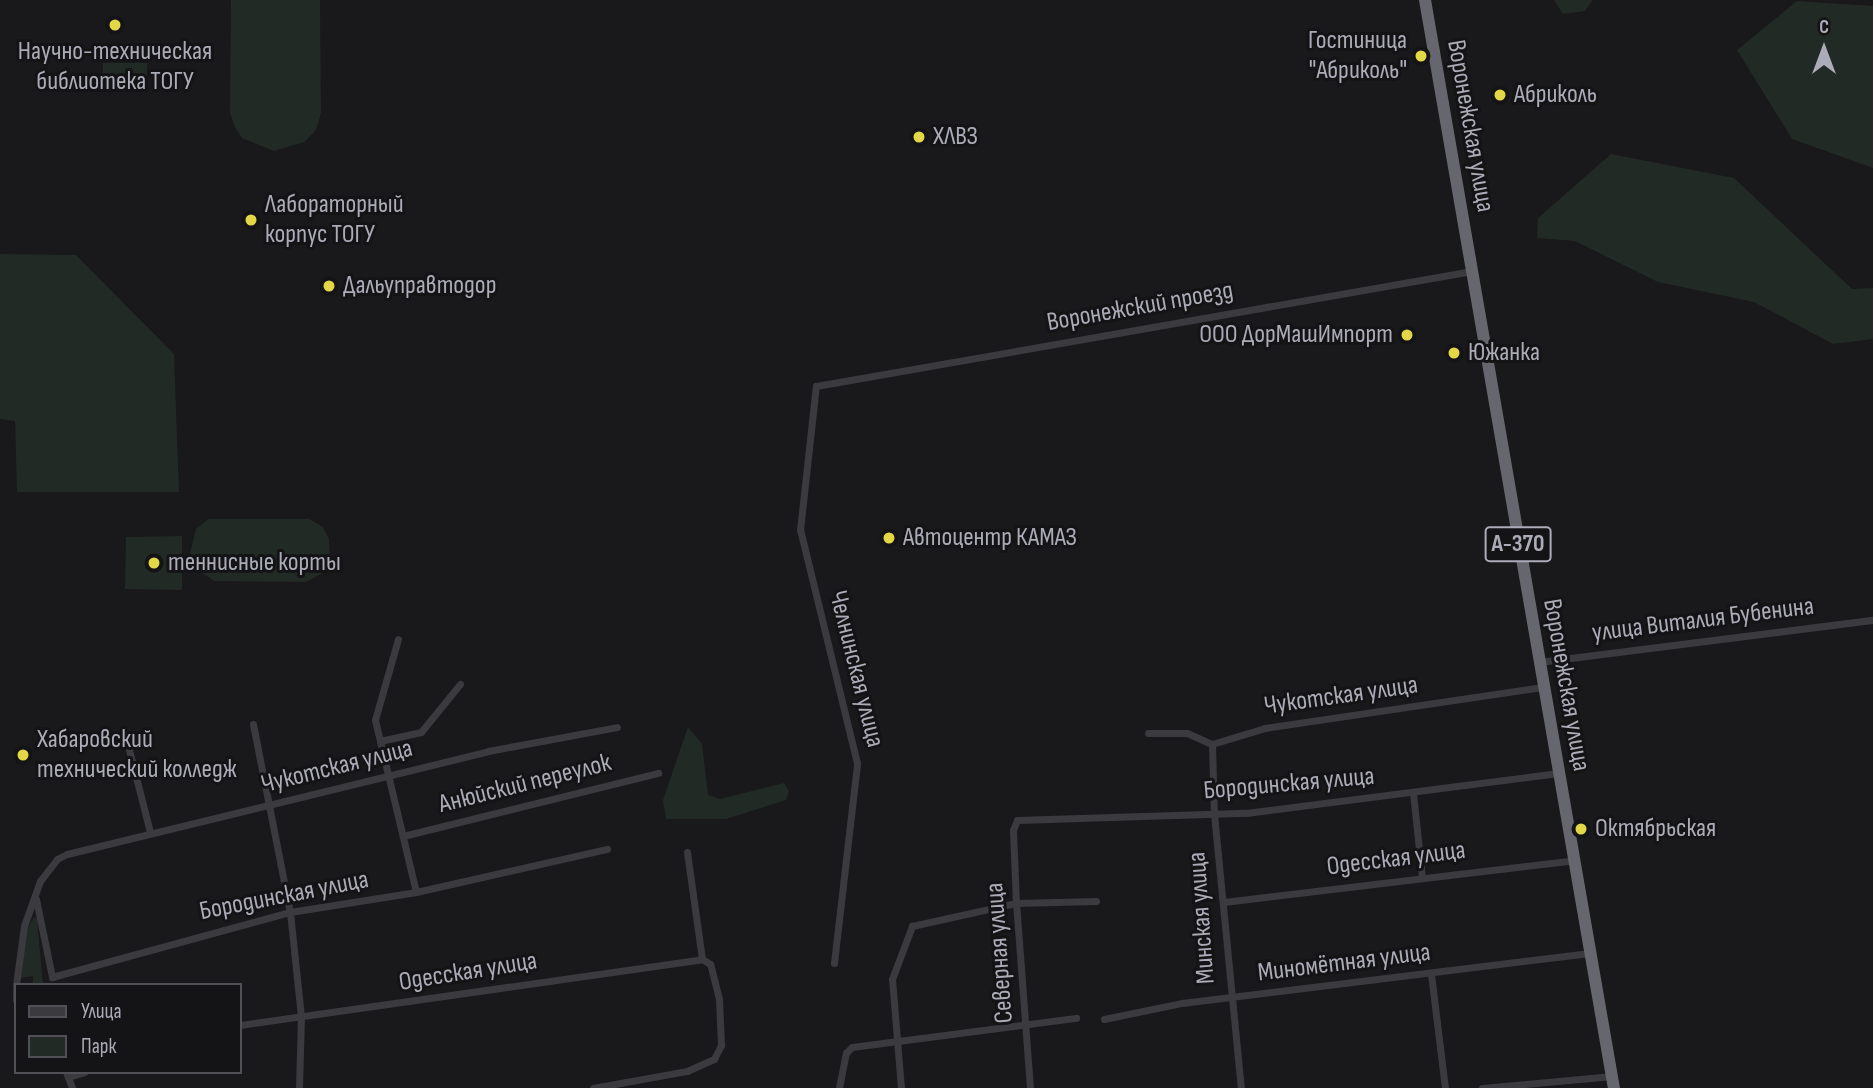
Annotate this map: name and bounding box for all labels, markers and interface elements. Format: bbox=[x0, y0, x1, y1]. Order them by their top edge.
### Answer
north arrow bbox=[1789, 14, 1859, 84]
text: С bbox=[1819, 16, 1829, 39]
marker: Научно-техническая библиотека ТОГУ bbox=[107, 17, 123, 33]
place label: Гостиница "Абриколь" bbox=[1308, 25, 1407, 86]
place label: Научно-техническая библиотека ТОГУ bbox=[18, 36, 212, 98]
street label: Воронежская улица bbox=[1440, 37, 1500, 215]
marker: Гостиница "Абриколь" bbox=[1413, 48, 1429, 64]
place label: Абриколь bbox=[1514, 79, 1597, 111]
marker: Абриколь bbox=[1492, 87, 1508, 103]
place label: ХЛВЗ bbox=[933, 121, 978, 153]
marker: ХЛВЗ bbox=[911, 129, 927, 145]
place label: Лабораторный корпус ТОГУ bbox=[265, 189, 404, 250]
marker: Лабораторный корпус ТОГУ bbox=[243, 212, 259, 228]
place label: Дальуправтодор bbox=[343, 270, 496, 302]
street label: Воронежский проезд bbox=[1044, 275, 1236, 339]
marker: Дальуправтодор bbox=[321, 278, 337, 294]
place label: ООО ДорМашИмпорт bbox=[1199, 319, 1393, 351]
marker: ООО ДорМашИмпорт bbox=[1399, 327, 1415, 343]
place label: Южанка bbox=[1468, 337, 1540, 369]
marker: Южанка bbox=[1446, 345, 1462, 361]
place label: Автоцентр КАМАЗ bbox=[903, 522, 1077, 554]
road number: А-370 bbox=[1483, 524, 1553, 564]
marker: Автоцентр КАМАЗ bbox=[881, 530, 897, 546]
place label: теннисные корты bbox=[168, 547, 341, 579]
marker: теннисные корты bbox=[146, 555, 162, 571]
street label: Челнинская улица bbox=[822, 588, 890, 750]
street label: улица Виталия Бубенина bbox=[1590, 591, 1816, 649]
street label: Воронежская улица bbox=[1536, 596, 1596, 774]
street label: Чукотская улица bbox=[1262, 670, 1420, 722]
place label: Хабаровский технический колледж bbox=[37, 724, 237, 786]
street label: Чукотская улица bbox=[258, 733, 416, 801]
marker: Хабаровский технический колледж bbox=[15, 747, 31, 763]
street label: Анюйский переулок bbox=[436, 748, 614, 820]
street label: Бородинская улица bbox=[1202, 761, 1376, 807]
place label: Октябрьская bbox=[1595, 813, 1716, 845]
marker: Октябрьская bbox=[1573, 821, 1589, 837]
street label: Одесская улица bbox=[1325, 835, 1467, 883]
street label: Минская улица bbox=[1182, 851, 1222, 985]
street label: Бородинская улица bbox=[197, 864, 371, 928]
street label: Северная улица bbox=[980, 882, 1020, 1024]
street label: Миномётная улица bbox=[1256, 937, 1432, 989]
street label: Одесская улица bbox=[397, 946, 539, 998]
legend bbox=[14, 983, 242, 1074]
text: Улица bbox=[81, 999, 122, 1024]
text: Парк bbox=[81, 1034, 116, 1059]

